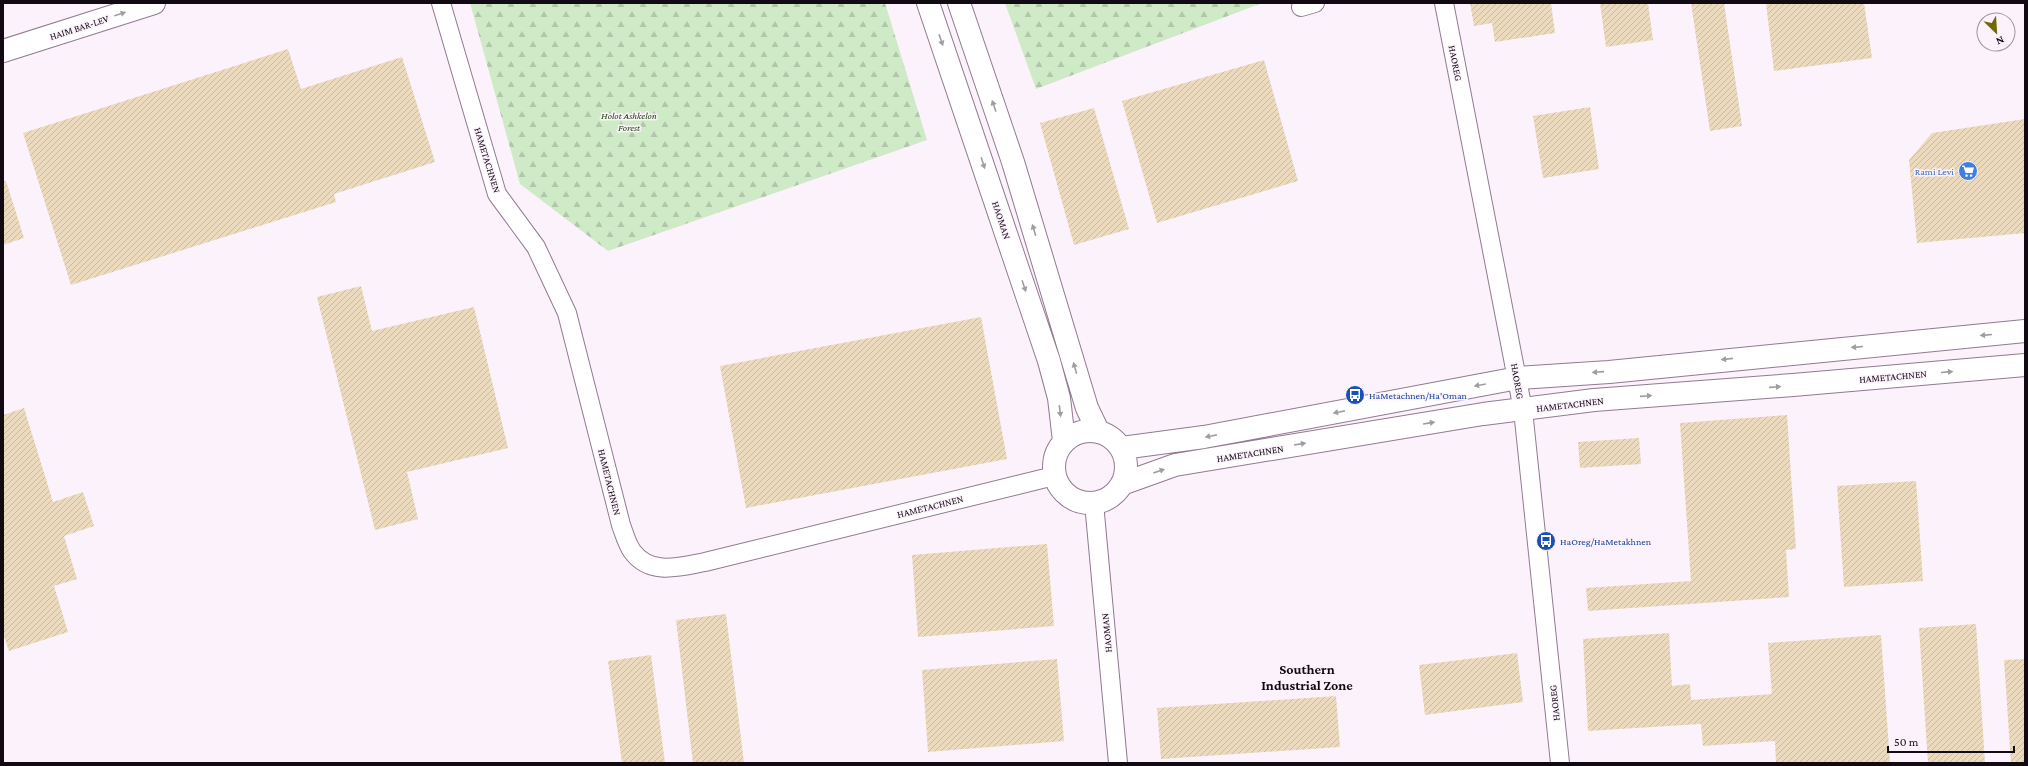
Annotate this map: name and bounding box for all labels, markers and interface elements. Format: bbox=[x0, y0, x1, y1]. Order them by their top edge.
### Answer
one-way arrow bbox=[115, 11, 127, 17]
north arrow bbox=[1976, 12, 2016, 52]
street label: HAIM BAR-LEV bbox=[48, 13, 110, 42]
one-way arrow bbox=[938, 34, 944, 46]
text: N bbox=[1994, 34, 2006, 48]
street label: HAOREG bbox=[1447, 44, 1464, 82]
one-way arrow bbox=[991, 100, 997, 112]
park label: Holot Ashkelon Forest bbox=[601, 110, 657, 133]
street label: HAMETACHNEN bbox=[472, 126, 503, 195]
one-way arrow bbox=[980, 157, 986, 169]
supermarket icon: Rami Levi bbox=[1957, 160, 1979, 182]
place label: Rami Levi bbox=[1915, 166, 1954, 177]
street label: HAOMAN bbox=[990, 200, 1013, 241]
one-way arrow bbox=[1031, 224, 1037, 236]
one-way arrow bbox=[1021, 281, 1027, 293]
one-way arrow bbox=[1980, 332, 1992, 338]
one-way arrow bbox=[1851, 344, 1863, 350]
one-way arrow bbox=[1721, 356, 1733, 363]
one-way arrow bbox=[1072, 362, 1078, 374]
street label: HAOREG bbox=[1509, 362, 1526, 400]
street label: HAMETACHNEN bbox=[1859, 368, 1928, 385]
one-way arrow bbox=[1941, 368, 1953, 375]
one-way arrow bbox=[1592, 369, 1604, 376]
one-way arrow bbox=[1474, 382, 1486, 388]
one-way arrow bbox=[1769, 383, 1781, 390]
bus stop icon: HaMetachnen/Ha'Oman bbox=[1344, 384, 1366, 406]
place label: HaMetachnen/Ha'Oman bbox=[1369, 390, 1468, 401]
one-way arrow bbox=[1640, 393, 1652, 400]
street label: HAMETACHNEN bbox=[1536, 395, 1605, 414]
one-way arrow bbox=[1057, 405, 1064, 417]
one-way arrow bbox=[1332, 409, 1345, 415]
one-way arrow bbox=[1423, 420, 1435, 426]
one-way arrow bbox=[1205, 434, 1217, 440]
one-way arrow bbox=[1294, 441, 1306, 447]
street label: HAMETACHNEN bbox=[1216, 443, 1285, 464]
street label: HAMETACHNEN bbox=[596, 448, 623, 517]
one-way arrow bbox=[1153, 468, 1165, 474]
street label: HAMETACHNEN bbox=[896, 493, 965, 520]
bus stop icon: HaOreg/HaMetakhnen bbox=[1535, 530, 1557, 552]
place label: HaOreg/HaMetakhnen bbox=[1560, 536, 1652, 547]
street label: HAOMAN bbox=[1099, 612, 1114, 653]
district label: Southern Industrial Zone bbox=[1261, 661, 1353, 693]
street label: HAOREG bbox=[1547, 684, 1562, 722]
scale bar bbox=[1888, 728, 2014, 754]
text: 50 m bbox=[1894, 735, 1919, 749]

